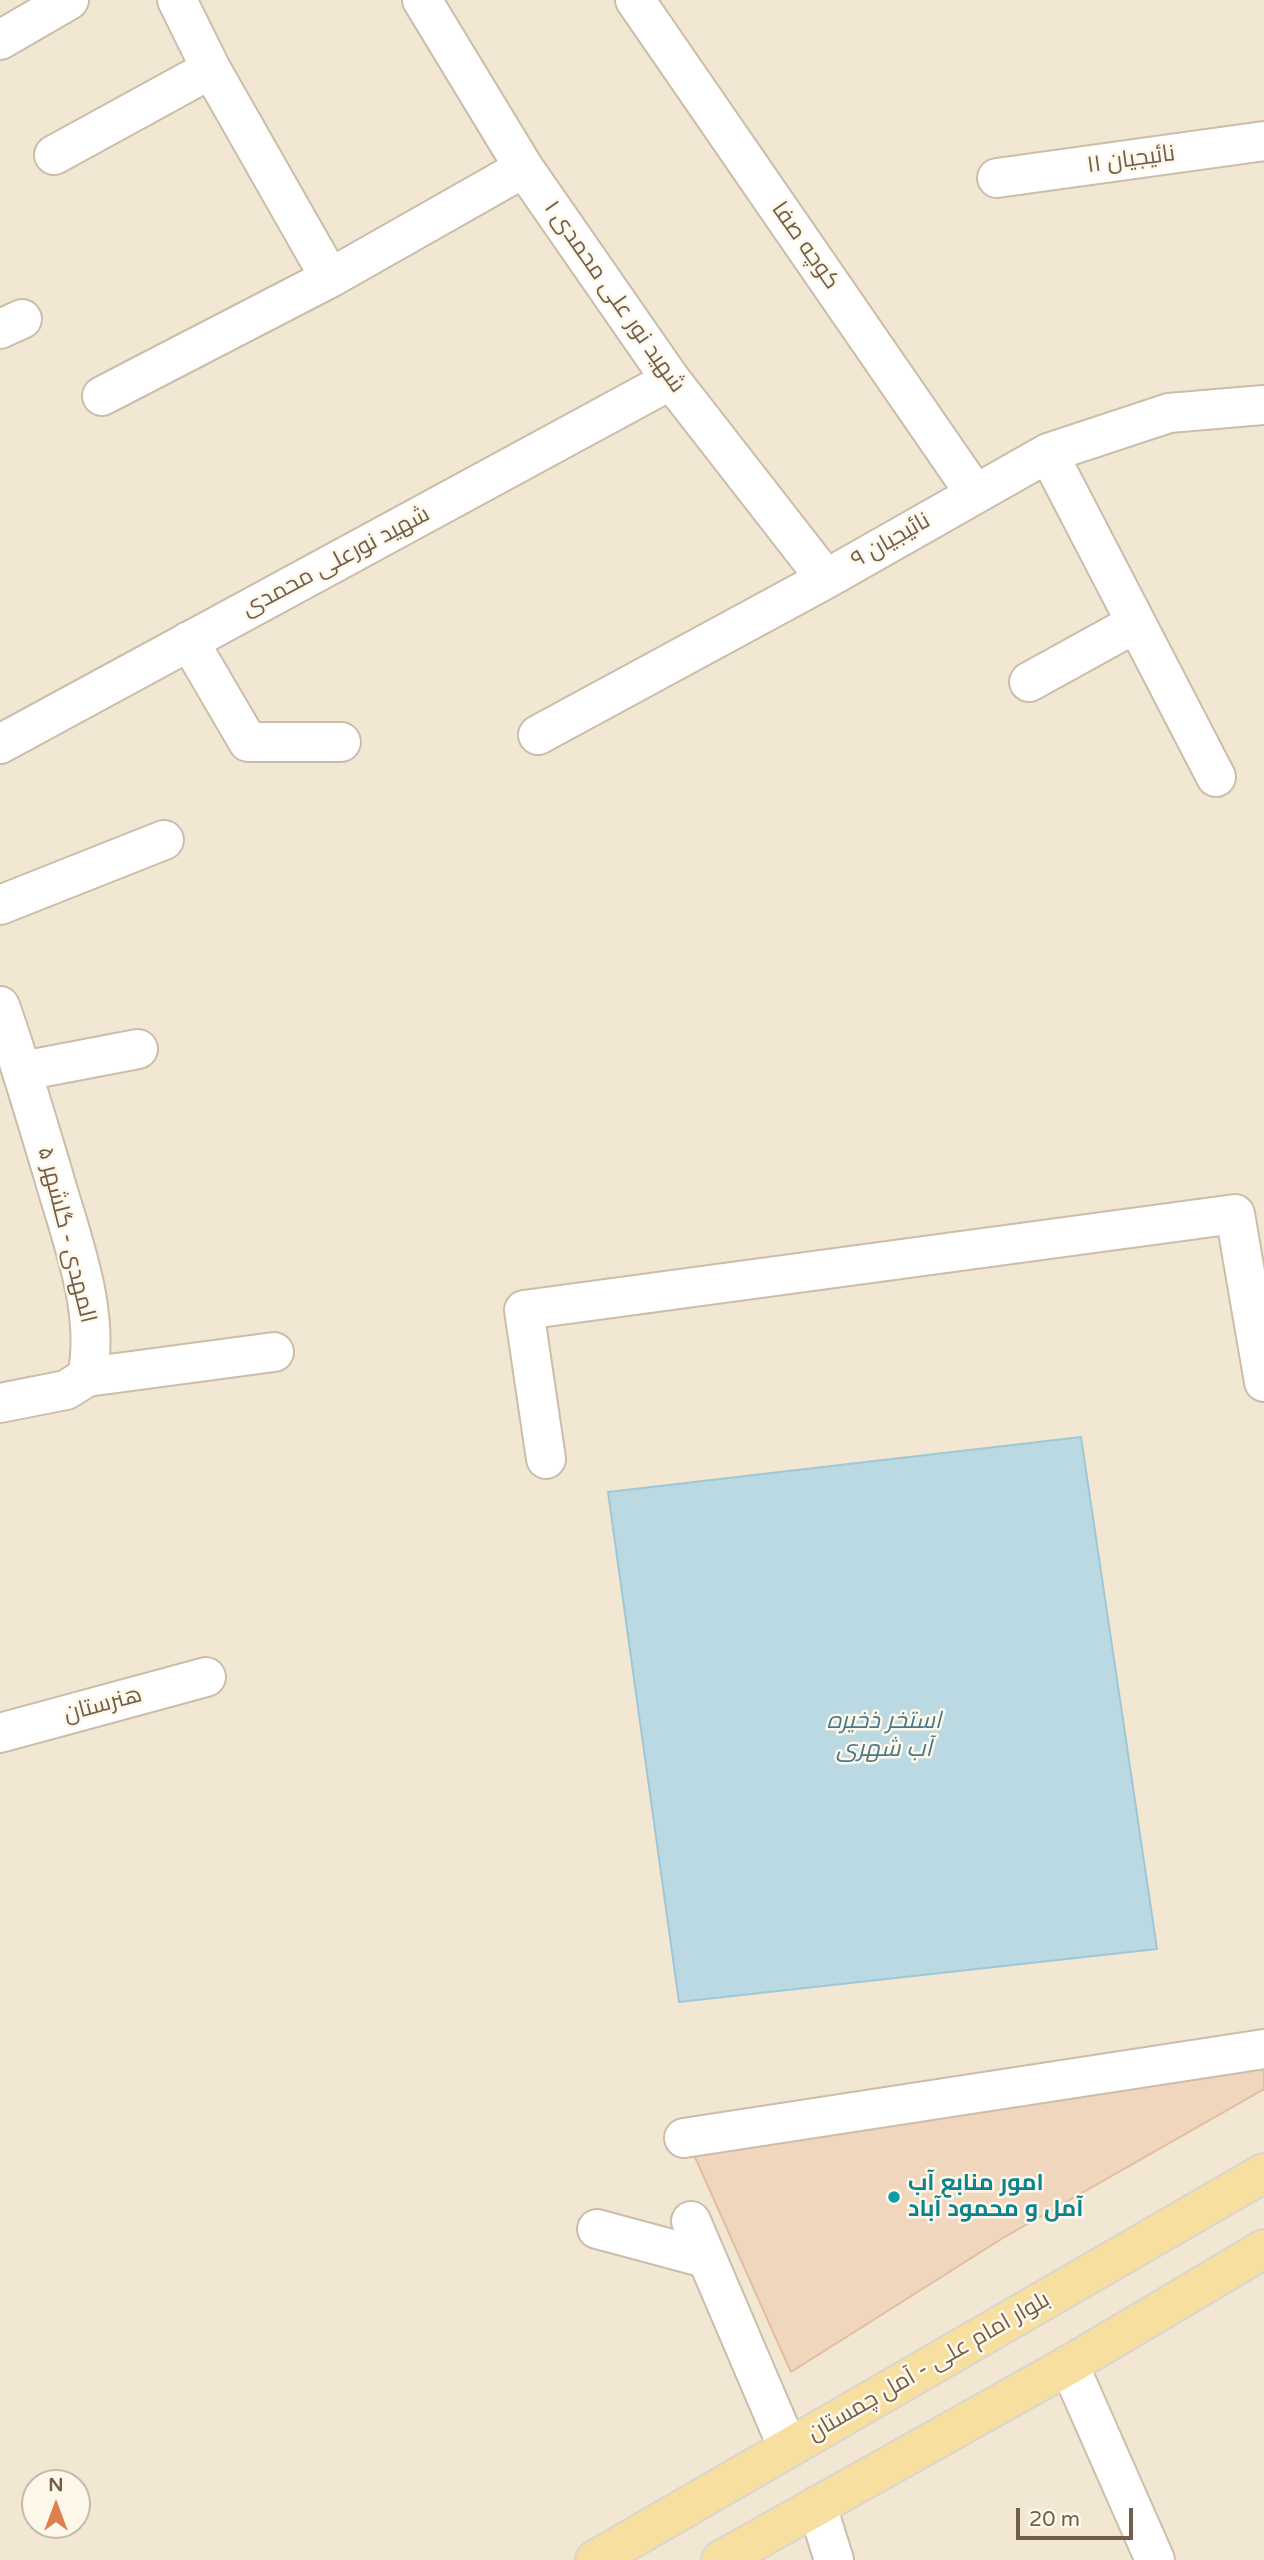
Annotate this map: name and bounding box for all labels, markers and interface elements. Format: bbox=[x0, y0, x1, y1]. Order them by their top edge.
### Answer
street label: نائیجیان ۱۱ bbox=[1085, 140, 1177, 180]
street label: شهید نور علی محمدی ۱ bbox=[537, 196, 691, 398]
street label: کوچه صفا bbox=[765, 197, 845, 295]
street label: شهید نورعلی محمدی bbox=[237, 501, 435, 623]
street label: نائیجیان ۹ bbox=[847, 507, 935, 575]
street label: المهدی - گلشهر ۵ bbox=[31, 1144, 101, 1326]
street label: هنرستان bbox=[61, 1681, 145, 1729]
water label: استخر ذخیره آب شهری bbox=[827, 1708, 941, 1764]
place label: امور منابع آب آمل و محمود آباد bbox=[908, 2170, 1083, 2224]
marker: امور منابع آب آمل و محمود آباد bbox=[886, 2189, 902, 2205]
street label: بلوار امام علی - آمل چمستان bbox=[803, 2286, 1055, 2448]
north arrow bbox=[21, 2469, 91, 2539]
text: N bbox=[48, 2474, 64, 2496]
scale bar bbox=[1019, 2494, 1136, 2538]
text: 20 m bbox=[1029, 2507, 1080, 2532]

